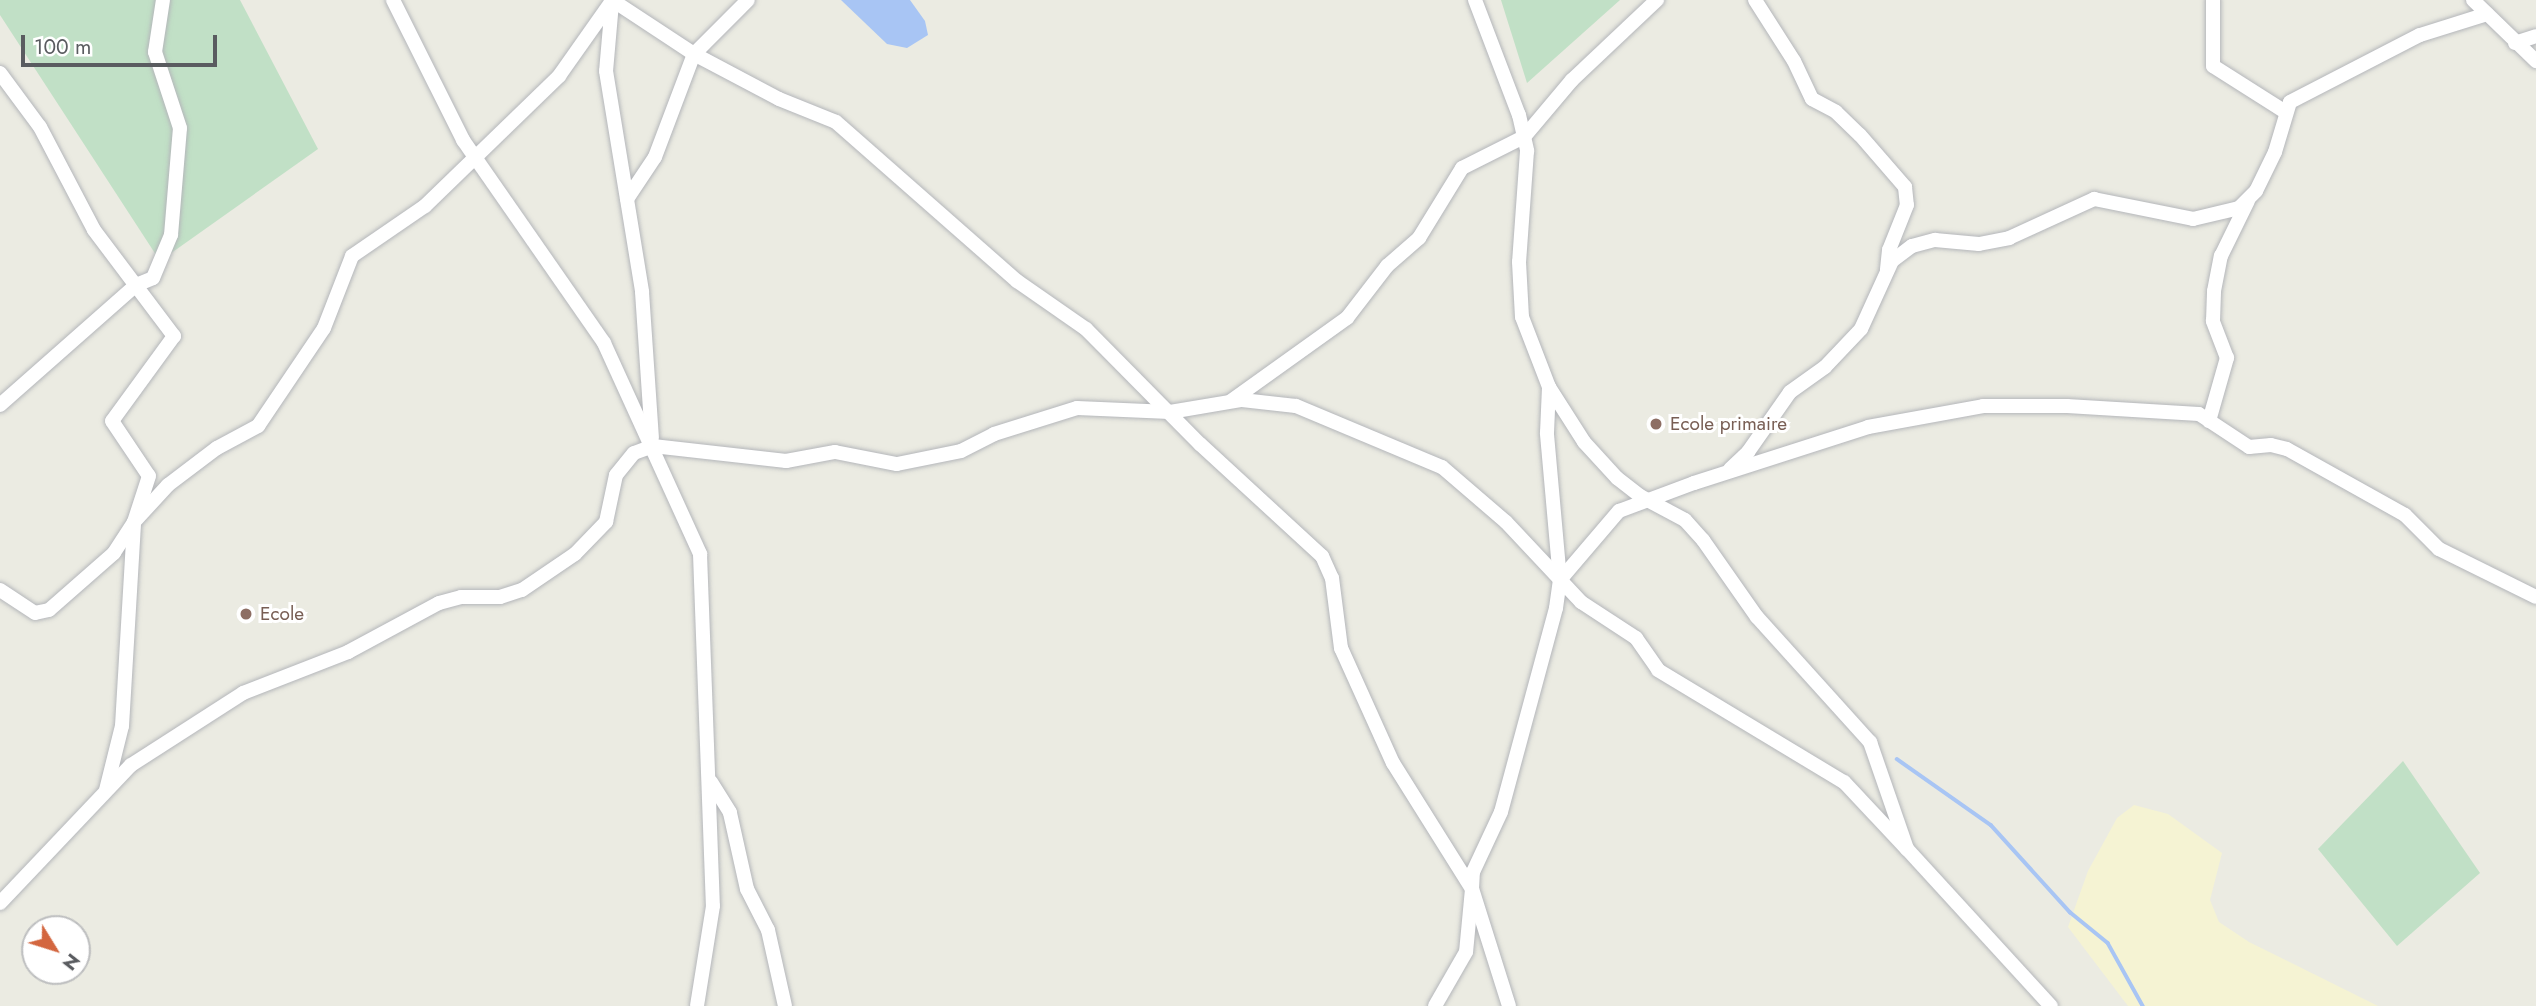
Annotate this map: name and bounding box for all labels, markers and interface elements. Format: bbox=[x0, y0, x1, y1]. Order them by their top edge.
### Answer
scale bar bbox=[24, 21, 220, 65]
text: 100 m bbox=[34, 32, 91, 62]
place label: Ecole primaire bbox=[1670, 413, 1787, 435]
marker: Ecole primaire bbox=[1648, 416, 1664, 432]
place label: Ecole bbox=[260, 603, 304, 625]
marker: Ecole bbox=[238, 606, 254, 622]
north arrow bbox=[21, 915, 91, 985]
text: N bbox=[56, 948, 87, 976]

